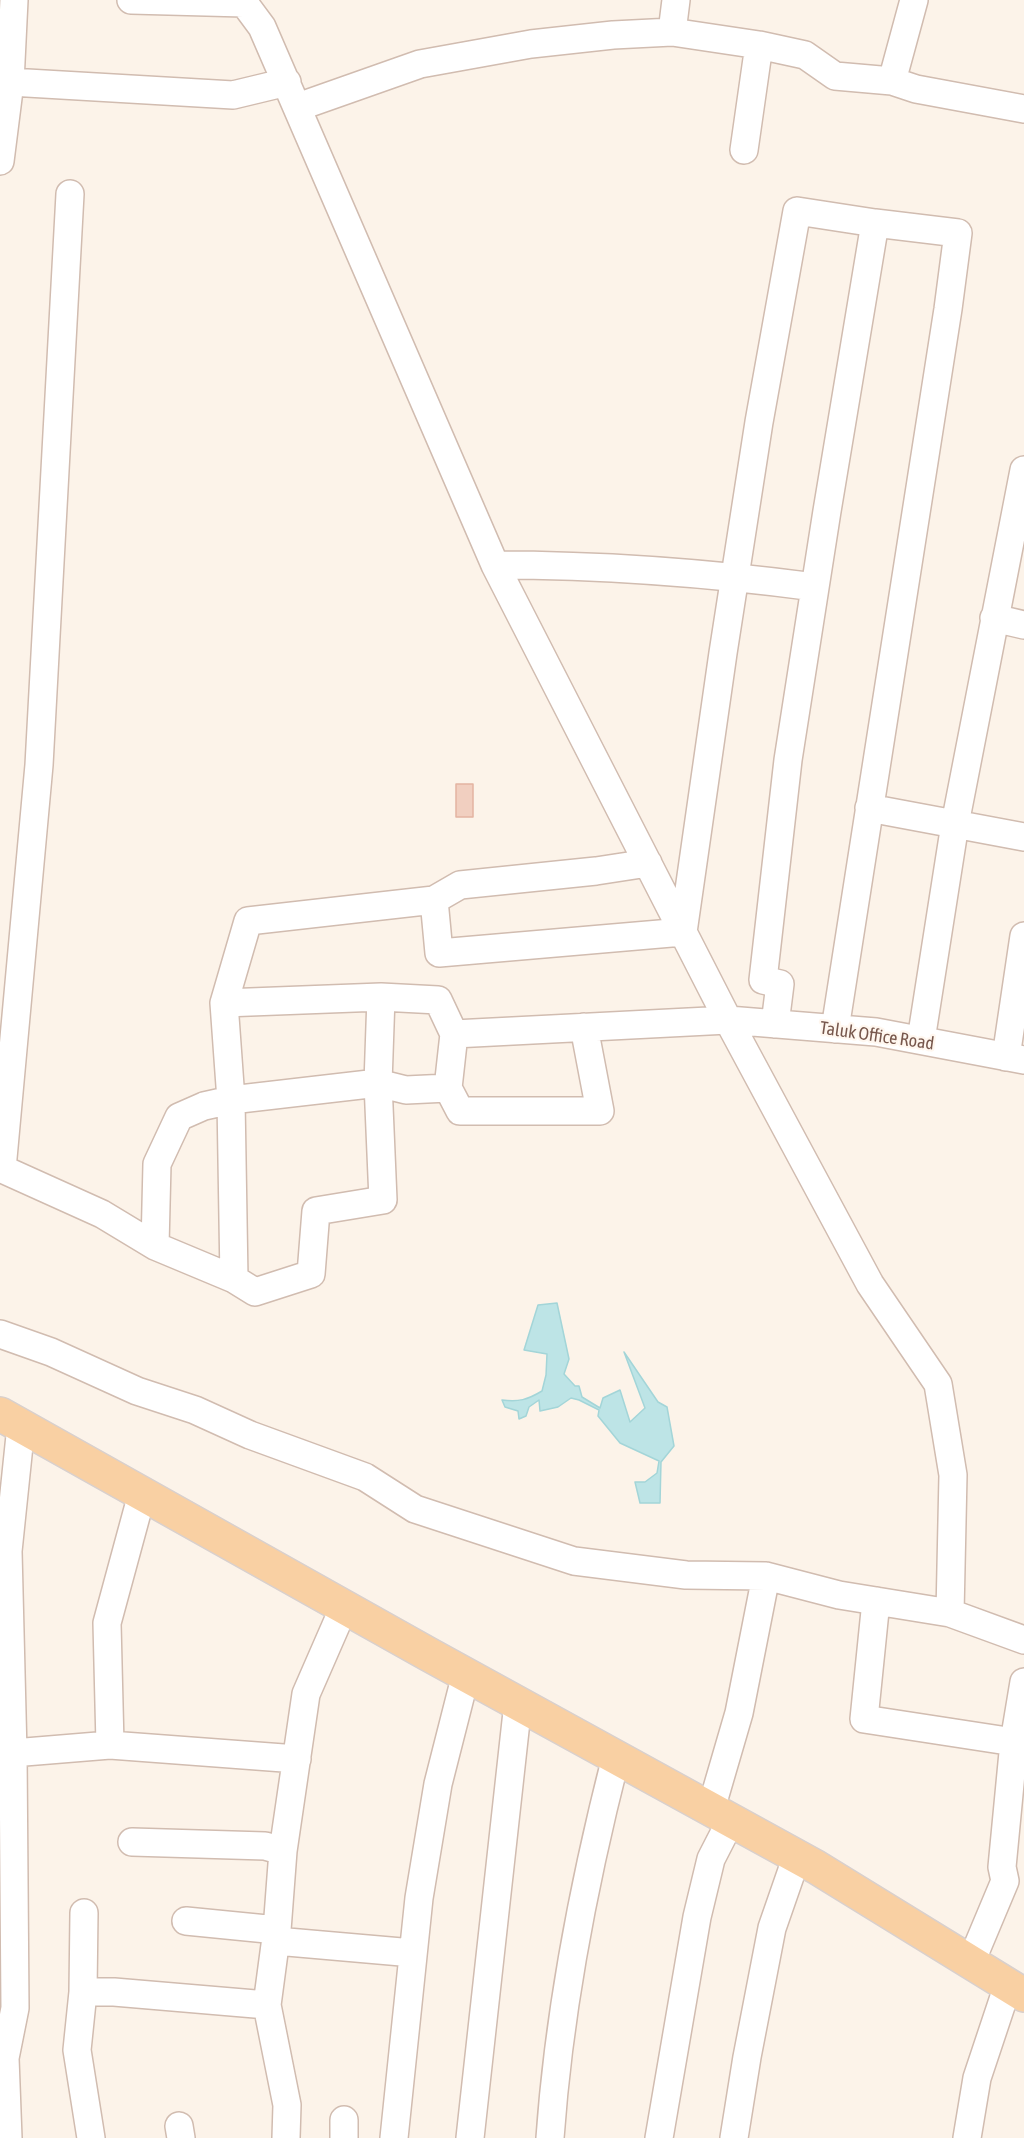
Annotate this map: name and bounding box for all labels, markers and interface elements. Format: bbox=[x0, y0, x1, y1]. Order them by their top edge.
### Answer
street label: Taluk Office Road bbox=[819, 1017, 935, 1055]

